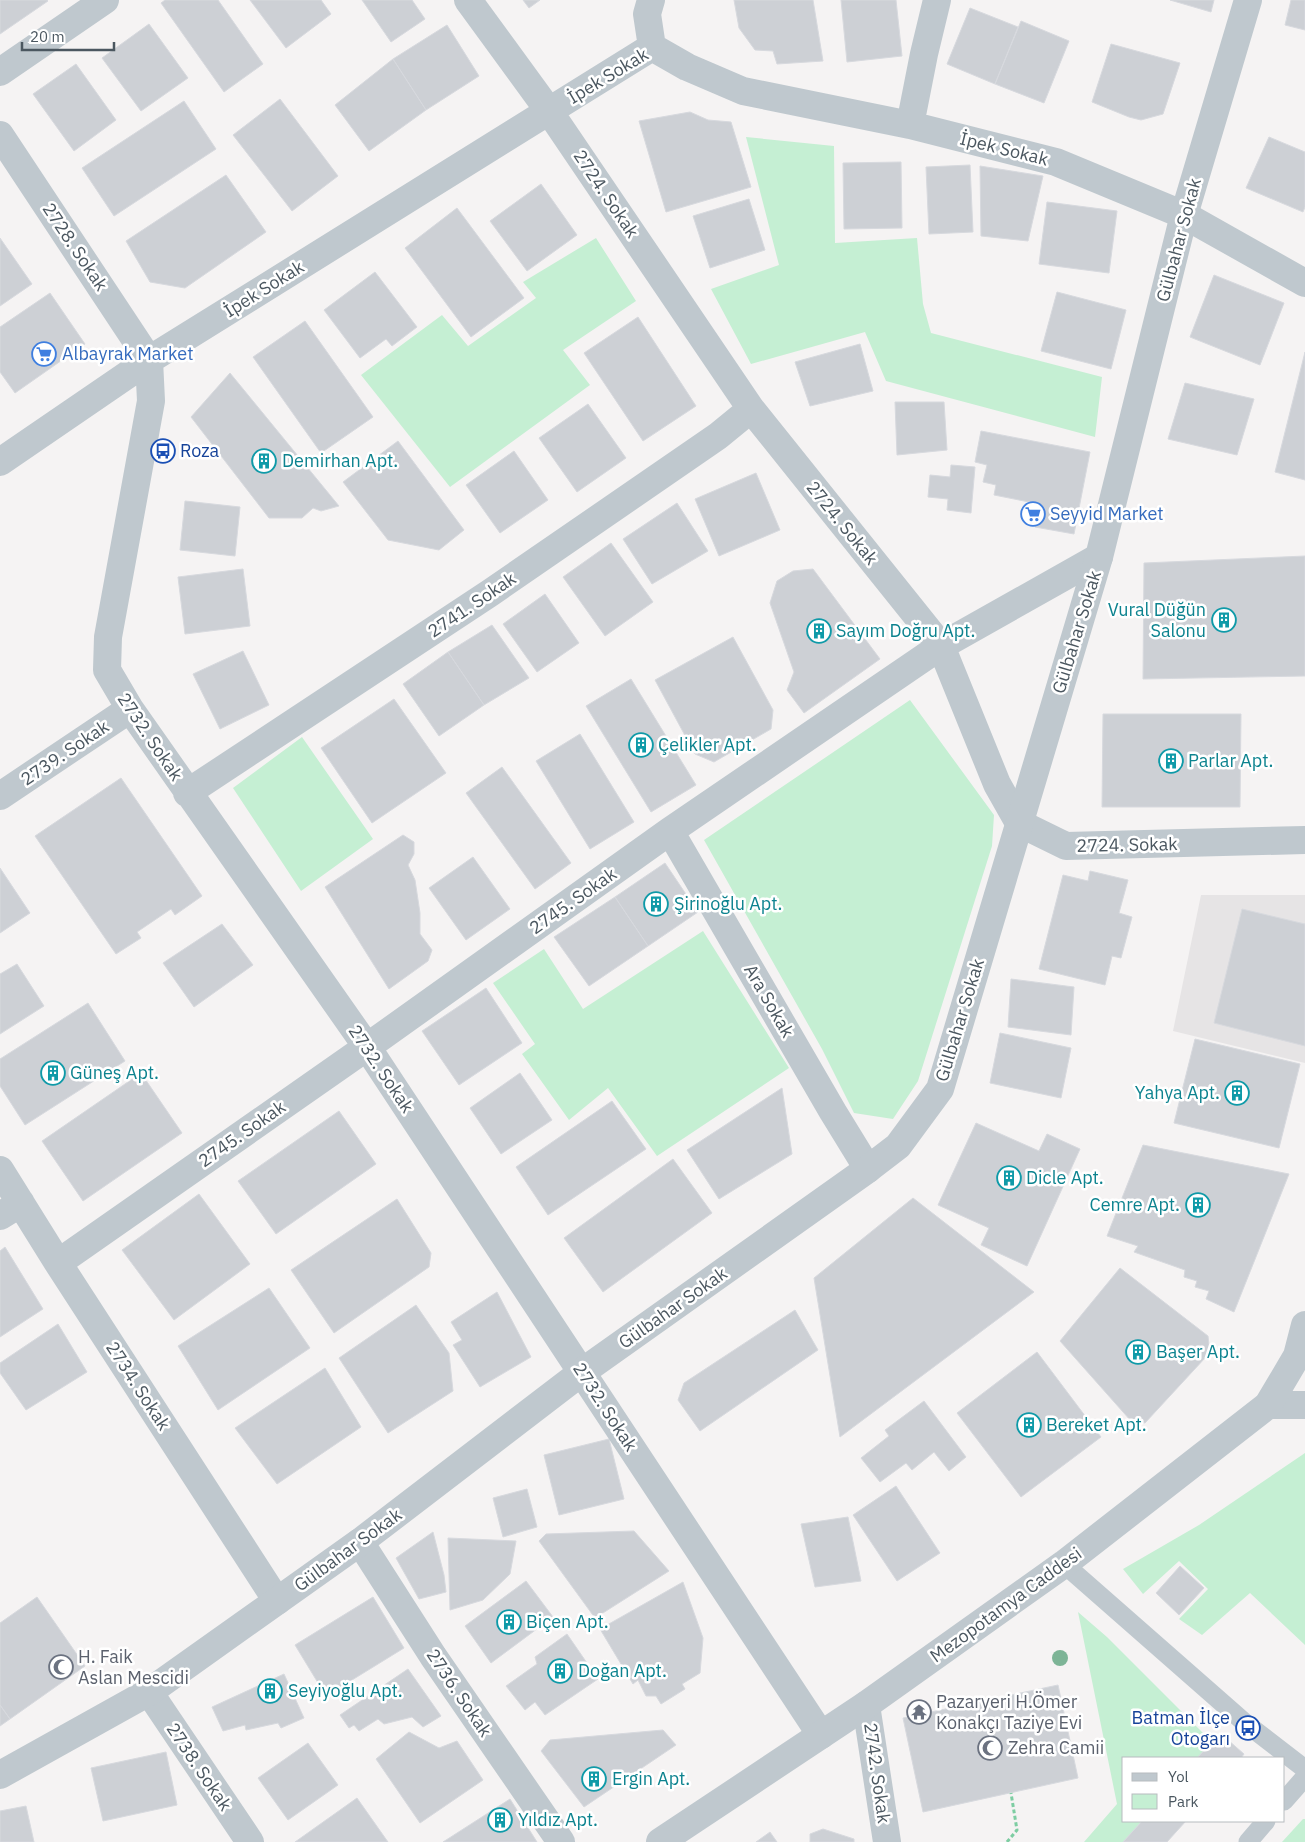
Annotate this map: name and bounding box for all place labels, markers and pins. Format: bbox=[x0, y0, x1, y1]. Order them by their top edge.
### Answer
supermarket icon: Albayrak Market bbox=[31, 341, 57, 367]
place label: Albayrak Market bbox=[62, 342, 193, 365]
bus stop icon: Roza bbox=[150, 438, 176, 464]
place label: Roza bbox=[180, 439, 220, 462]
building icon: Demirhan Apt. bbox=[251, 448, 277, 474]
place label: Demirhan Apt. bbox=[282, 449, 398, 472]
supermarket icon: Seyyid Market bbox=[1020, 501, 1046, 527]
place label: Seyyid Market bbox=[1050, 502, 1164, 525]
place label: Vural Düğün Salonu bbox=[1108, 598, 1206, 642]
building icon: Vural Düğün Salonu bbox=[1211, 607, 1237, 633]
building icon: Sayım Doğru Apt. bbox=[806, 618, 832, 644]
place label: Sayım Doğru Apt. bbox=[836, 619, 975, 642]
building icon: Çelikler Apt. bbox=[628, 732, 654, 758]
place label: Çelikler Apt. bbox=[658, 733, 757, 756]
building icon: Parlar Apt. bbox=[1158, 748, 1184, 774]
place label: Parlar Apt. bbox=[1188, 749, 1273, 772]
building icon: Şirinoğlu Apt. bbox=[643, 891, 669, 917]
place label: Şirinoğlu Apt. bbox=[674, 892, 782, 915]
building icon: Güneş Apt. bbox=[40, 1060, 66, 1086]
place label: Güneş Apt. bbox=[70, 1061, 159, 1084]
building icon: Yahya Apt. bbox=[1224, 1080, 1250, 1106]
place label: Yahya Apt. bbox=[1135, 1081, 1220, 1104]
building icon: Dicle Apt. bbox=[996, 1165, 1022, 1191]
place label: Dicle Apt. bbox=[1026, 1166, 1104, 1189]
building icon: Cemre Apt. bbox=[1185, 1192, 1211, 1218]
place label: Cemre Apt. bbox=[1089, 1193, 1180, 1216]
building icon: Başer Apt. bbox=[1125, 1339, 1151, 1365]
place label: Başer Apt. bbox=[1156, 1340, 1240, 1363]
building icon: Bereket Apt. bbox=[1016, 1412, 1042, 1438]
place label: Bereket Apt. bbox=[1046, 1413, 1147, 1436]
building icon: Biçen Apt. bbox=[496, 1609, 522, 1635]
place label: Biçen Apt. bbox=[526, 1610, 609, 1633]
place label: H. Faik Aslan Mescidi bbox=[78, 1645, 189, 1689]
mosque icon: H. Faik Aslan Mescidi bbox=[48, 1654, 74, 1680]
building icon: Doğan Apt. bbox=[547, 1658, 573, 1684]
place label: Doğan Apt. bbox=[578, 1659, 667, 1682]
building icon: Seyiyoğlu Apt. bbox=[257, 1678, 283, 1704]
place label: Seyiyoğlu Apt. bbox=[288, 1679, 403, 1702]
place label: Pazaryeri H.Ömer Konakçı Taziye Evi bbox=[936, 1690, 1082, 1734]
temple icon: Pazaryeri H.Ömer Konakçı Taziye Evi bbox=[906, 1699, 932, 1725]
place label: Batman İlçe Otogarı bbox=[1132, 1706, 1230, 1750]
bus stop icon: Batman İlçe Otogarı bbox=[1235, 1715, 1261, 1741]
mosque icon: Zehra Camii bbox=[977, 1735, 1003, 1761]
place label: Zehra Camii bbox=[1008, 1736, 1104, 1759]
building icon: Ergin Apt. bbox=[581, 1766, 607, 1792]
place label: Ergin Apt. bbox=[612, 1767, 690, 1790]
building icon: Yıldız Apt. bbox=[487, 1807, 513, 1833]
place label: Yıldız Apt. bbox=[518, 1808, 598, 1831]

